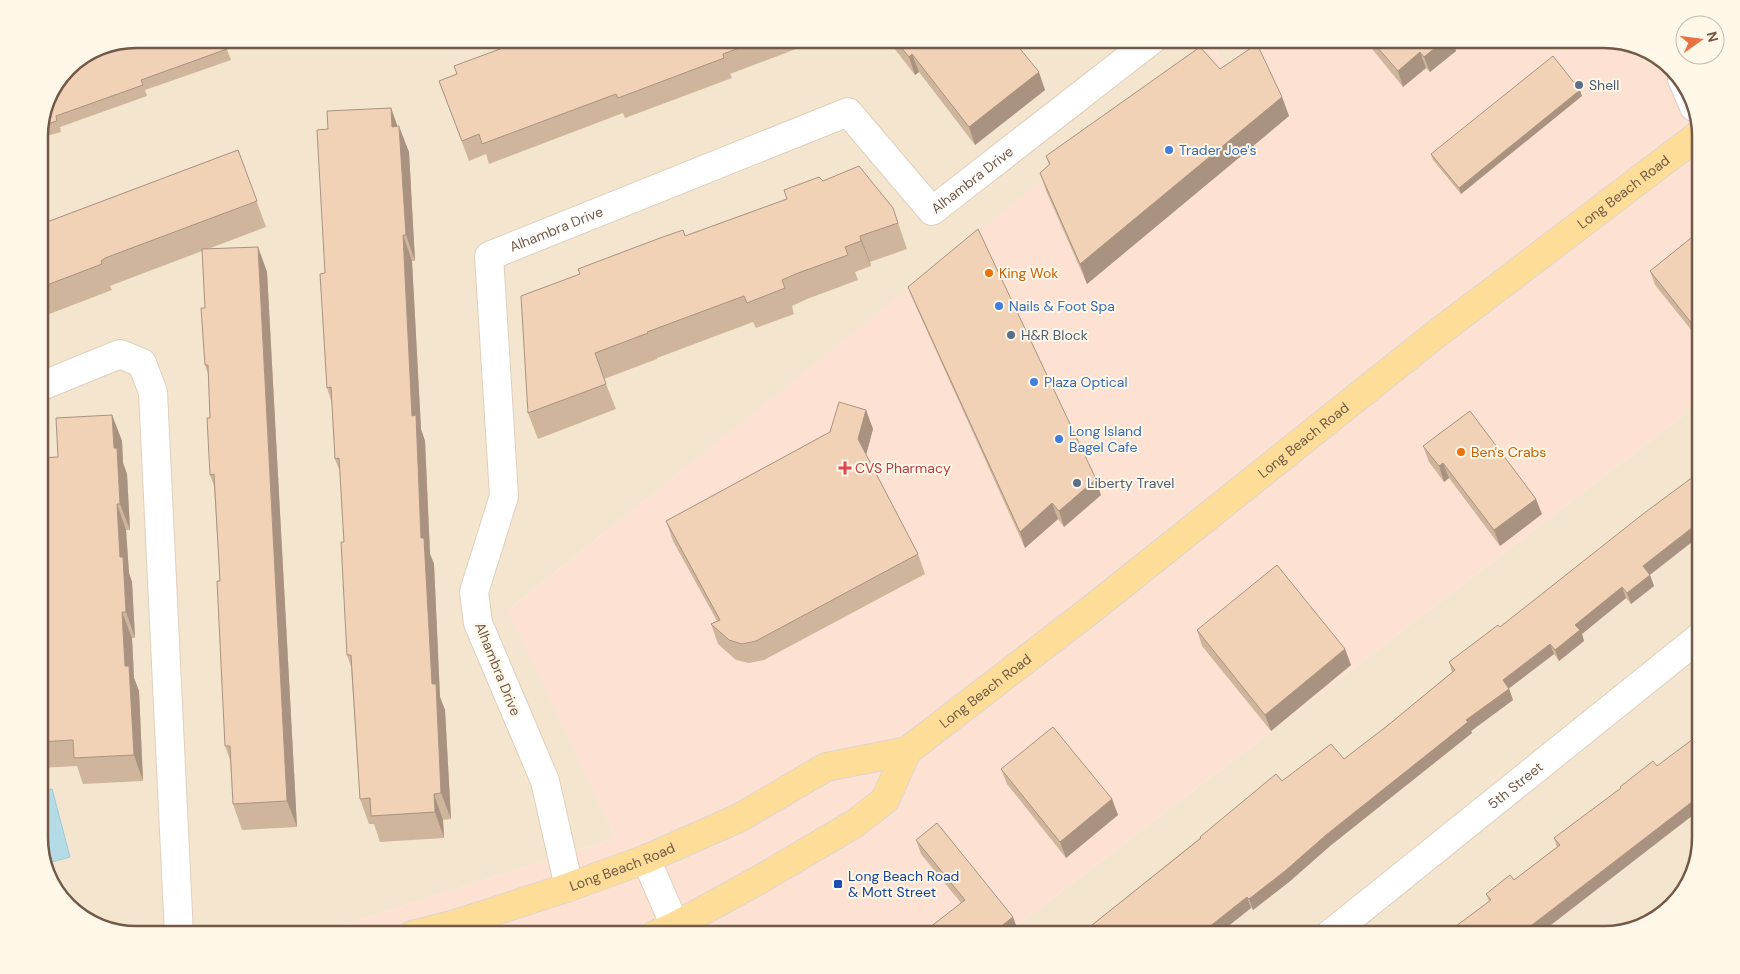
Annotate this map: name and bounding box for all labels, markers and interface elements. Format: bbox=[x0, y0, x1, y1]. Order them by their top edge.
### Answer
north arrow bbox=[1675, 15, 1725, 65]
text: N bbox=[1703, 30, 1723, 44]
place label: Shell bbox=[1589, 76, 1619, 94]
marker: Shell bbox=[1573, 79, 1585, 91]
place label: Trader Joe's bbox=[1179, 141, 1256, 159]
street label: Alhambra Drive bbox=[927, 142, 1017, 217]
marker: Trader Joe's bbox=[1163, 144, 1175, 156]
street label: Long Beach Road bbox=[1574, 151, 1673, 233]
street label: Alhambra Drive bbox=[507, 202, 606, 256]
place label: King Wok bbox=[999, 264, 1058, 282]
marker: King Wok bbox=[983, 267, 995, 279]
place label: Nails & Foot Spa bbox=[1009, 297, 1115, 315]
marker: Nails & Foot Spa bbox=[993, 300, 1005, 312]
place label: H&R Block bbox=[1021, 326, 1088, 344]
marker: H&R Block bbox=[1005, 329, 1017, 341]
place label: Plaza Optical bbox=[1044, 373, 1128, 391]
marker: Plaza Optical bbox=[1028, 376, 1040, 388]
street label: Long Beach Road bbox=[1254, 398, 1353, 482]
place label: Long Island Bagel Cafe bbox=[1069, 422, 1142, 456]
marker: Long Island Bagel Cafe bbox=[1053, 433, 1065, 445]
place label: Ben's Crabs bbox=[1471, 443, 1546, 461]
marker: Ben's Crabs bbox=[1455, 446, 1467, 458]
place label: CVS Pharmacy bbox=[855, 459, 951, 477]
marker: CVS Pharmacy bbox=[839, 462, 851, 474]
place label: Liberty Travel bbox=[1087, 474, 1174, 492]
marker: Liberty Travel bbox=[1071, 477, 1083, 489]
street label: Alhambra Drive bbox=[471, 620, 525, 718]
street label: Long Beach Road bbox=[936, 650, 1035, 732]
street label: 5th Street bbox=[1484, 758, 1546, 813]
street label: Long Beach Road bbox=[567, 838, 678, 895]
place label: Long Beach Road & Mott Street bbox=[848, 867, 959, 901]
marker: Long Beach Road & Mott Street bbox=[832, 878, 844, 890]

